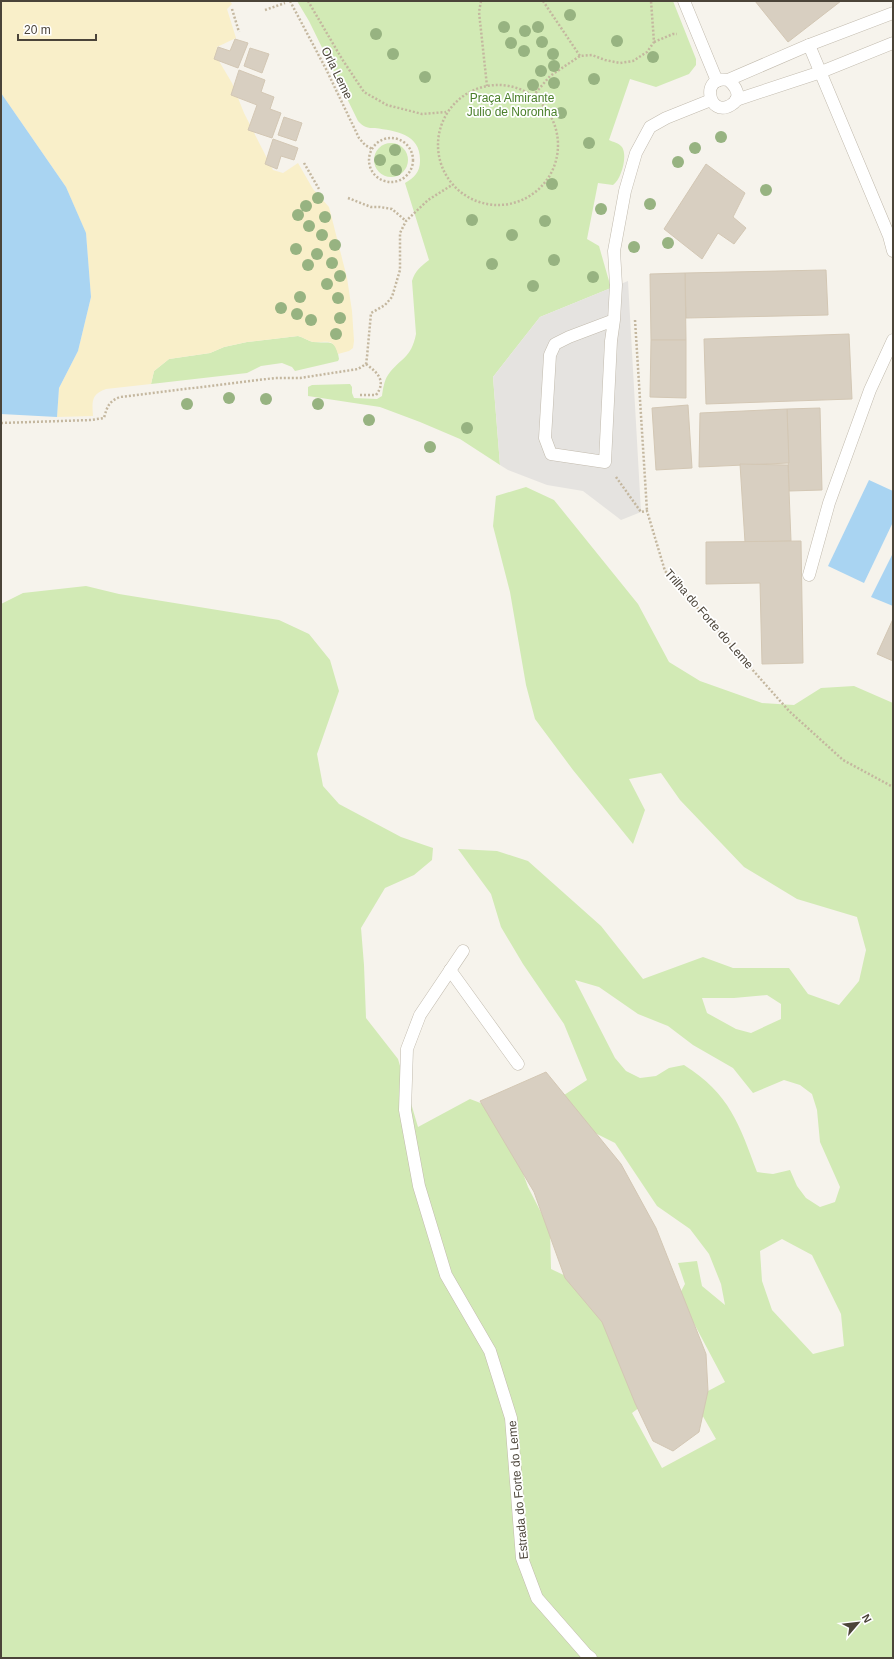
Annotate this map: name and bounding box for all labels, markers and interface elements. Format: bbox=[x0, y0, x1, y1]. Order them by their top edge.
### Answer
scale bar bbox=[18, 16, 96, 42]
text: 20 m bbox=[24, 23, 51, 37]
street label: Orla Leme bbox=[318, 45, 356, 102]
park label: Praça Almirante Julio de Noronha bbox=[467, 91, 558, 119]
street label: Trilha do Forte do Leme bbox=[662, 566, 756, 672]
street label: Estrada do Forte do Leme bbox=[505, 1420, 531, 1560]
north arrow bbox=[838, 1603, 878, 1643]
text: N bbox=[860, 1612, 874, 1625]

